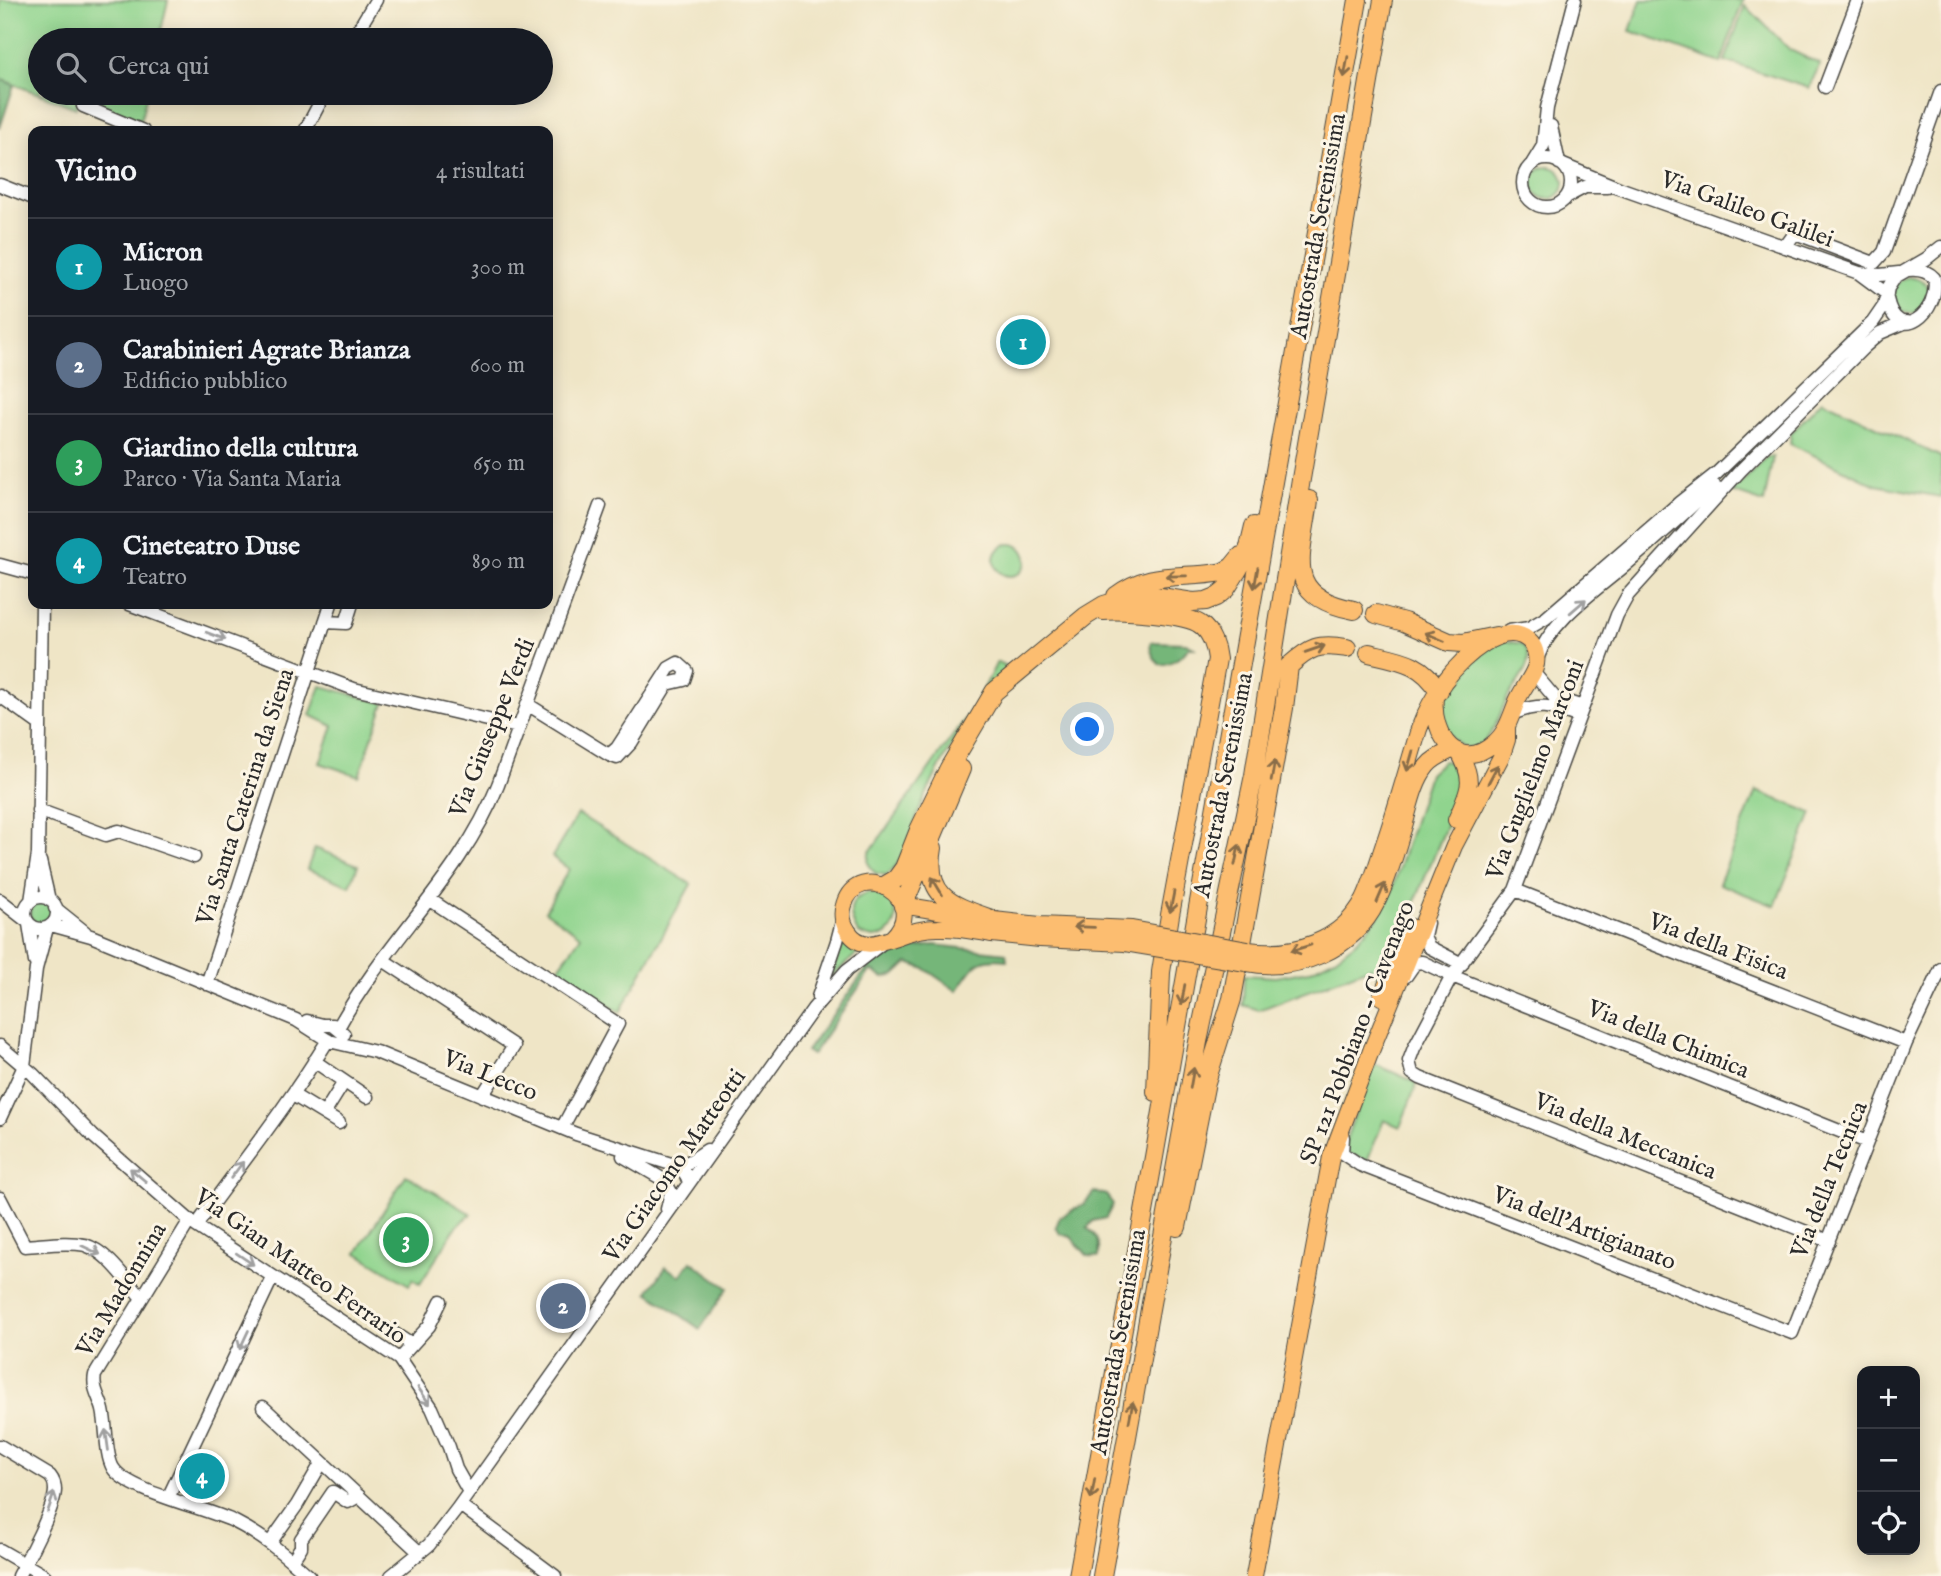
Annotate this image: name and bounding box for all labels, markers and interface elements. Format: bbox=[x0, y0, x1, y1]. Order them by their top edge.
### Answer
search box bbox=[28, 28, 553, 105]
icon: search bbox=[52, 48, 90, 86]
text: Cerca qui bbox=[108, 50, 209, 83]
one-way arrow bbox=[1339, 55, 1352, 78]
street label: Autostrada Serenissima bbox=[1284, 110, 1354, 342]
text: Vicino bbox=[56, 153, 137, 191]
text: 4 risultati bbox=[436, 157, 525, 186]
street label: Via Galileo Galilei bbox=[1655, 164, 1838, 256]
text: Micron bbox=[123, 236, 203, 269]
text: 1 bbox=[75, 253, 83, 282]
text: 300 m bbox=[471, 253, 525, 282]
text: Luogo bbox=[123, 269, 188, 298]
pin: 1 bbox=[1000, 316, 1046, 368]
text: Carabinieri Agrate Brianza bbox=[123, 334, 410, 367]
text: 2 bbox=[74, 351, 84, 380]
text: 600 m bbox=[470, 351, 525, 380]
text: Edificio pubblico bbox=[123, 367, 287, 396]
text: Giardino della cultura bbox=[123, 432, 358, 465]
text: 3 bbox=[75, 449, 83, 478]
text: 650 m bbox=[473, 449, 525, 478]
text: Parco · Via Santa Maria bbox=[123, 465, 341, 494]
text: Cineteatro Duse bbox=[123, 530, 300, 563]
text: 4 bbox=[73, 547, 85, 576]
text: 890 m bbox=[472, 547, 525, 576]
text: Teatro bbox=[123, 563, 187, 592]
one-way arrow bbox=[1249, 566, 1262, 589]
one-way arrow bbox=[1164, 569, 1187, 583]
one-way arrow bbox=[1569, 598, 1586, 615]
one-way arrow bbox=[1425, 629, 1446, 642]
one-way arrow bbox=[204, 631, 226, 644]
street label: Via Giuseppe Verdi bbox=[443, 634, 543, 823]
one-way arrow bbox=[1304, 642, 1326, 654]
street label: Via Guglielmo Marconi bbox=[1479, 655, 1592, 885]
street label: Via Santa Caterina da Siena bbox=[189, 664, 302, 930]
street label: Autostrada Serenissima bbox=[1187, 669, 1261, 901]
your location bbox=[1070, 712, 1104, 746]
one-way arrow bbox=[1402, 750, 1415, 772]
one-way arrow bbox=[1267, 760, 1280, 782]
one-way arrow bbox=[1486, 764, 1500, 785]
one-way arrow bbox=[1231, 844, 1245, 867]
one-way arrow bbox=[930, 876, 944, 896]
one-way arrow bbox=[1375, 883, 1388, 904]
one-way arrow bbox=[1165, 890, 1179, 913]
street label: SP 121 Pobbiano - Cavenago bbox=[1293, 897, 1423, 1169]
street label: Via della Fisica bbox=[1643, 906, 1793, 988]
one-way arrow bbox=[1073, 920, 1096, 933]
one-way arrow bbox=[1290, 942, 1312, 955]
one-way arrow bbox=[1175, 983, 1189, 1006]
street label: Via della Chimica bbox=[1581, 993, 1754, 1087]
street label: Via Lecco bbox=[437, 1043, 542, 1109]
street label: Via Giacomo Matteotti bbox=[596, 1063, 754, 1270]
one-way arrow bbox=[1186, 1067, 1199, 1090]
street label: Via della Meccanica bbox=[1528, 1086, 1722, 1188]
street label: Via della Tecnica bbox=[1784, 1096, 1876, 1264]
one-way arrow bbox=[229, 1162, 244, 1180]
one-way arrow bbox=[130, 1167, 148, 1183]
street label: Via dell'Artigianato bbox=[1487, 1179, 1680, 1278]
street label: Via Gian Matteo Ferrario bbox=[187, 1181, 412, 1352]
pin: 3 bbox=[383, 1214, 429, 1266]
street label: Via Madonnina bbox=[69, 1217, 175, 1364]
street label: Autostrada Serenissima bbox=[1084, 1226, 1154, 1458]
one-way arrow bbox=[81, 1244, 102, 1257]
one-way arrow bbox=[235, 1252, 254, 1266]
pin: 2 bbox=[540, 1280, 586, 1332]
one-way arrow bbox=[237, 1329, 250, 1350]
map controls bbox=[1857, 1366, 1920, 1555]
button: + bbox=[1857, 1366, 1920, 1429]
one-way arrow bbox=[417, 1386, 431, 1405]
one-way arrow bbox=[1125, 1401, 1139, 1424]
one-way arrow bbox=[101, 1429, 114, 1452]
button: − bbox=[1857, 1429, 1920, 1492]
pin: 4 bbox=[179, 1450, 225, 1502]
one-way arrow bbox=[1086, 1477, 1100, 1500]
one-way arrow bbox=[46, 1491, 58, 1513]
button: locate bbox=[1857, 1492, 1920, 1555]

